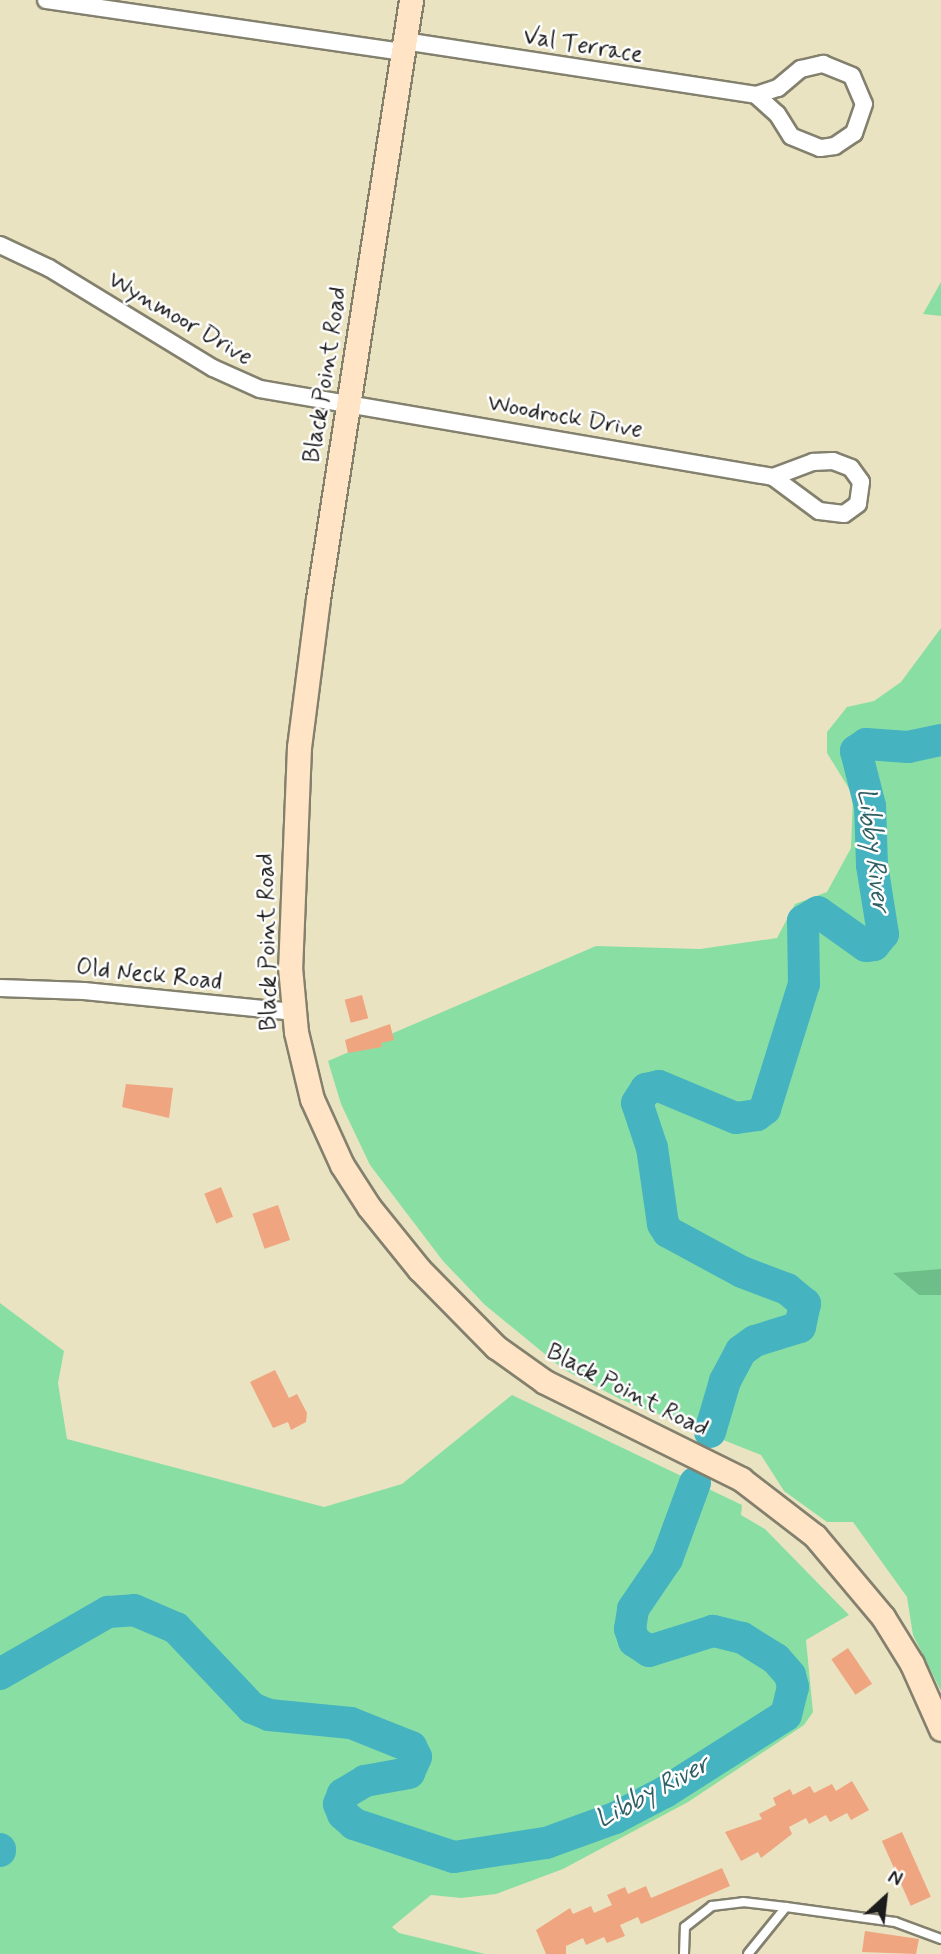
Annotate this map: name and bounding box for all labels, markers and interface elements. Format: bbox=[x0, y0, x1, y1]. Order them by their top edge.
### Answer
street label: Val Terrace bbox=[525, 23, 641, 69]
street label: Wynmoor Drive bbox=[103, 266, 257, 372]
street label: Black Point Road bbox=[299, 290, 353, 460]
street label: Woodrock Drive bbox=[486, 389, 644, 445]
water label: Libby River bbox=[849, 785, 895, 915]
street label: Black Point Road bbox=[252, 858, 284, 1026]
street label: Old Neck Road bbox=[75, 953, 223, 997]
street label: Black Point Road bbox=[546, 1340, 708, 1442]
water label: Libby River bbox=[589, 1749, 717, 1837]
north arrow bbox=[850, 1863, 920, 1933]
text: N bbox=[883, 1865, 906, 1893]

